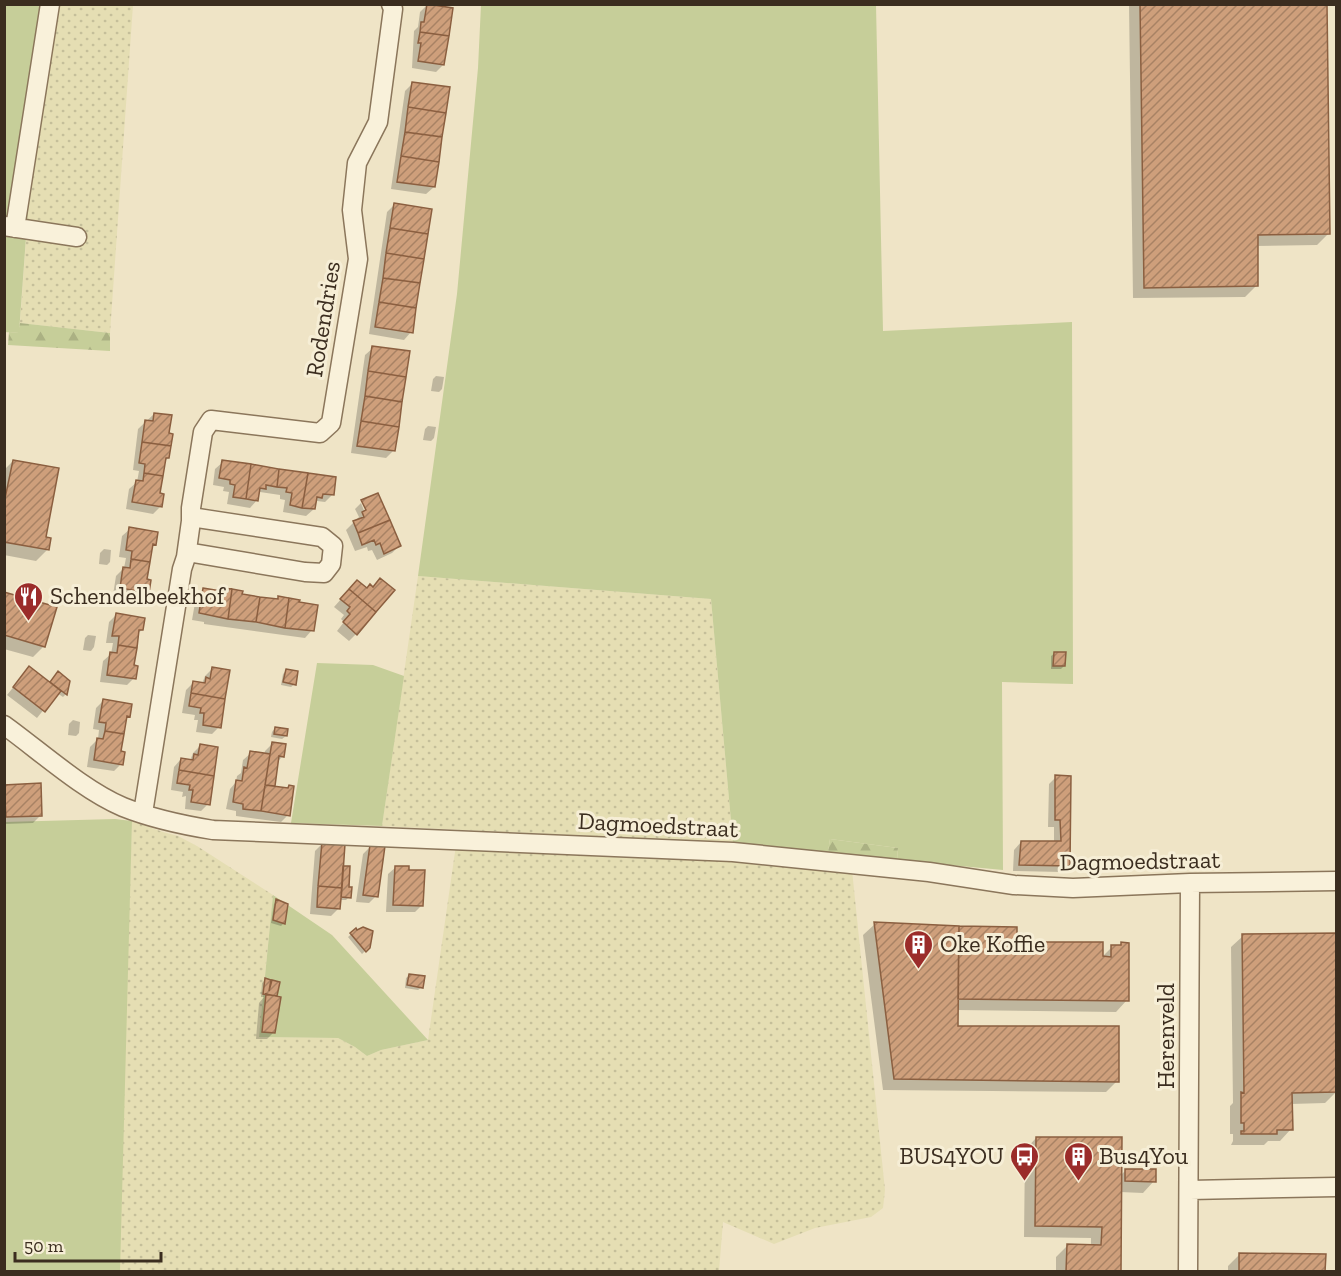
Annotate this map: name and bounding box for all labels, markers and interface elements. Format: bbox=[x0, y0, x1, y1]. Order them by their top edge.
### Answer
street label: Rodendries bbox=[299, 259, 346, 379]
restaurant icon: Schendelbeekhof bbox=[13, 580, 45, 622]
place label: Schendelbeekhof bbox=[50, 581, 227, 610]
street label: Dagmoedstraat bbox=[577, 806, 739, 843]
street label: Dagmoedstraat bbox=[1059, 845, 1221, 876]
building icon: Oke Koffie bbox=[903, 928, 935, 970]
place label: Oke Koffie bbox=[940, 929, 1045, 958]
street label: Herenveld bbox=[1151, 983, 1180, 1089]
bus stop icon: BUS4YOU bbox=[1009, 1140, 1041, 1182]
building icon: Bus4You bbox=[1062, 1140, 1094, 1182]
place label: BUS4YOU bbox=[899, 1141, 1004, 1170]
place label: Bus4You bbox=[1099, 1141, 1189, 1170]
scale bar bbox=[15, 1225, 160, 1263]
text: 50 m bbox=[24, 1235, 64, 1257]

